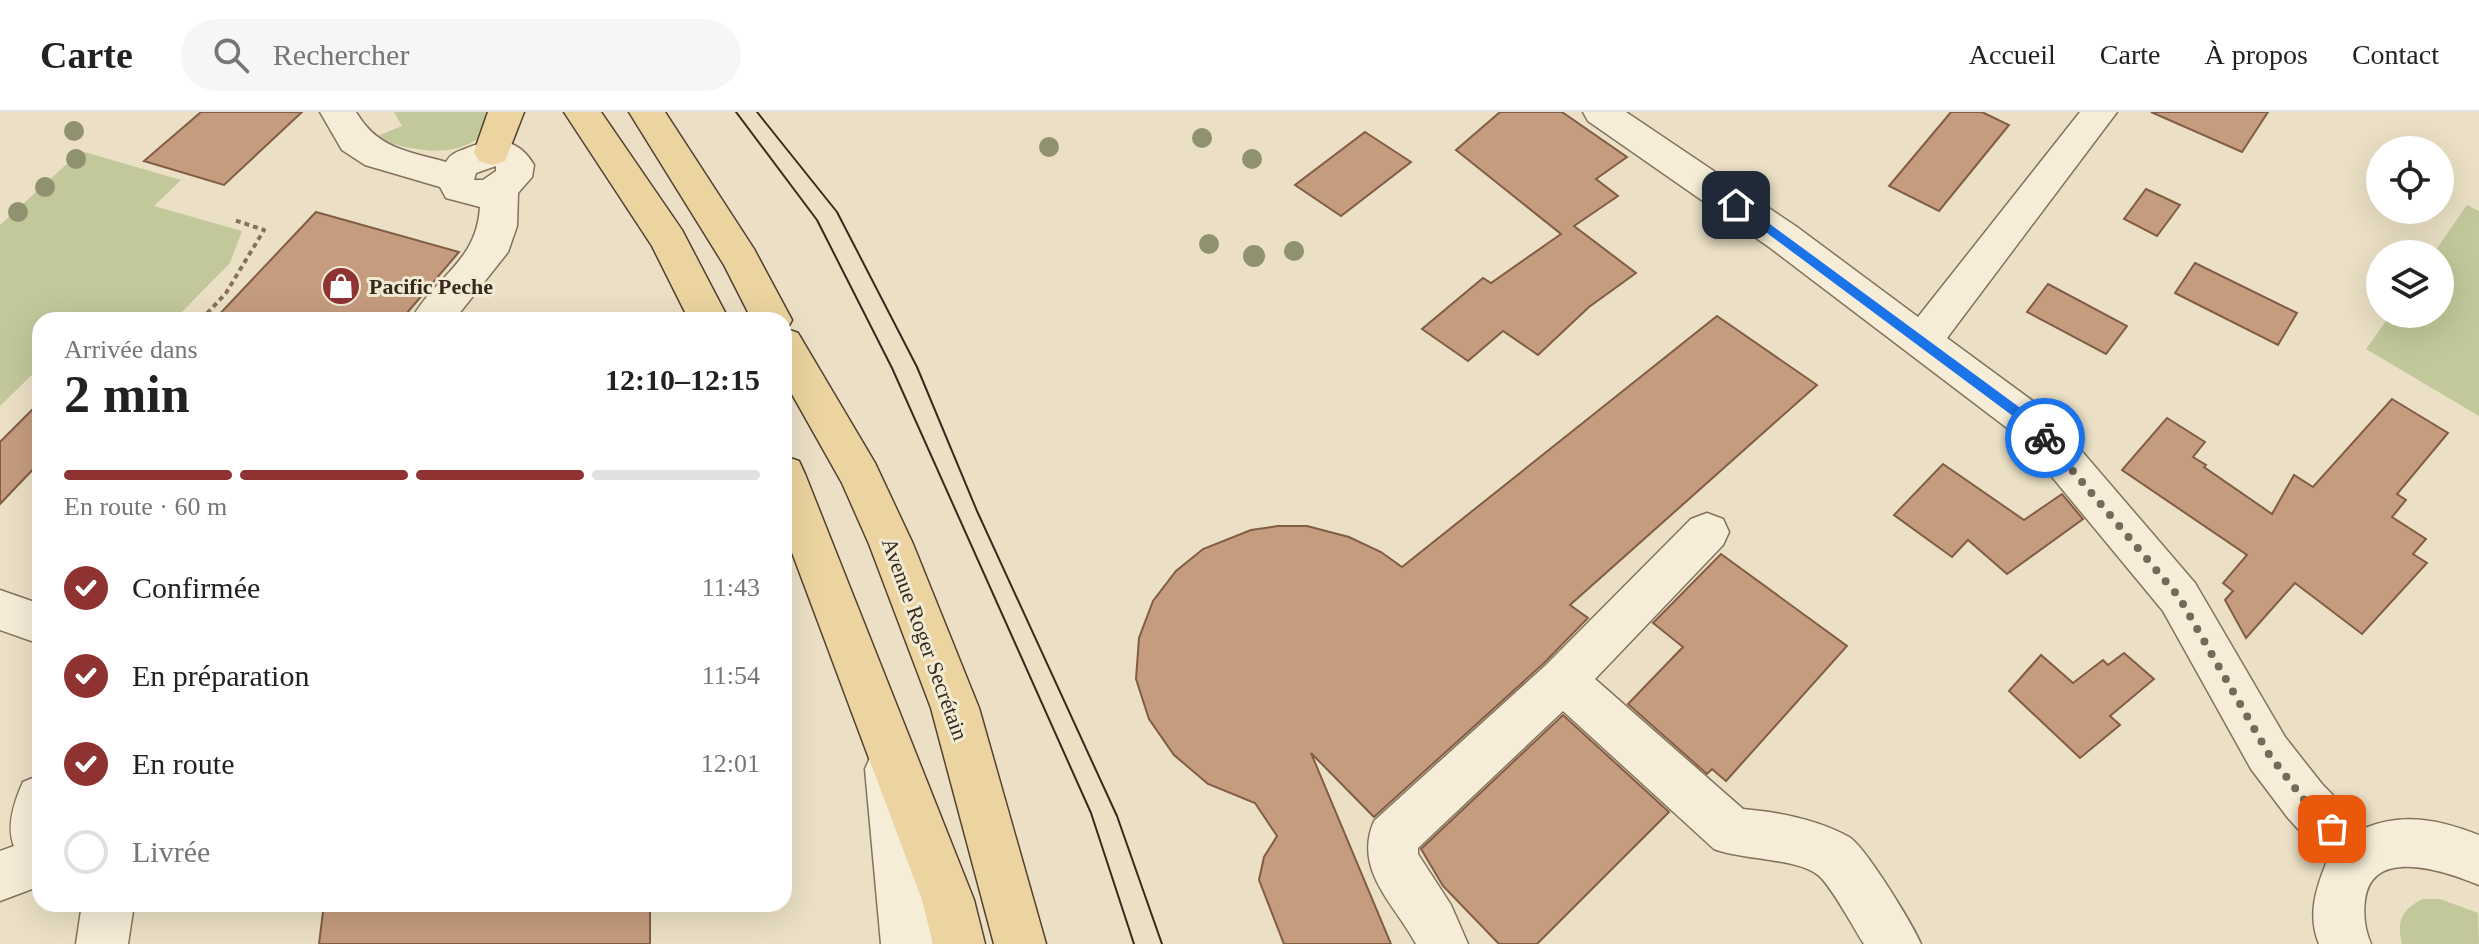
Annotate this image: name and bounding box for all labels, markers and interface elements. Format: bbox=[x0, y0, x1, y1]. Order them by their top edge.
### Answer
search box bbox=[181, 19, 741, 91]
icon: search bbox=[209, 33, 253, 77]
text: Carte bbox=[40, 34, 133, 76]
text: Rechercher bbox=[273, 38, 409, 71]
text: Accueil bbox=[1969, 39, 2056, 70]
text: Carte bbox=[2100, 39, 2160, 70]
text: À propos bbox=[2204, 39, 2308, 70]
text: Contact bbox=[2352, 39, 2439, 70]
map controls bbox=[2366, 136, 2454, 328]
button: locate bbox=[2366, 136, 2454, 224]
pin bbox=[1702, 171, 1770, 239]
icon: home bbox=[1714, 183, 1758, 227]
button: layers bbox=[2366, 240, 2454, 328]
shop icon: Pacific Peche bbox=[320, 265, 362, 307]
place label: Pacific Peche bbox=[369, 274, 493, 299]
text: Arrivée dans bbox=[64, 335, 198, 364]
text: 12:10–12:15 bbox=[605, 363, 760, 396]
text: 2 min bbox=[64, 366, 190, 423]
courier bbox=[2005, 398, 2085, 478]
icon: bike bbox=[2023, 416, 2067, 460]
text: En route · 60 m bbox=[64, 492, 227, 521]
street label: Avenue Roger Secrétain bbox=[877, 534, 973, 744]
icon: check bbox=[64, 566, 108, 610]
text: Confirmée bbox=[132, 571, 260, 604]
text: 11:43 bbox=[702, 573, 760, 602]
icon: check bbox=[64, 654, 108, 698]
text: En préparation bbox=[132, 659, 309, 692]
text: 11:54 bbox=[702, 661, 760, 690]
icon: check bbox=[64, 742, 108, 786]
text: En route bbox=[132, 747, 234, 780]
text: 12:01 bbox=[701, 749, 760, 778]
pin bbox=[2298, 795, 2366, 863]
icon: bag bbox=[2310, 807, 2354, 851]
text: Livrée bbox=[132, 835, 210, 868]

